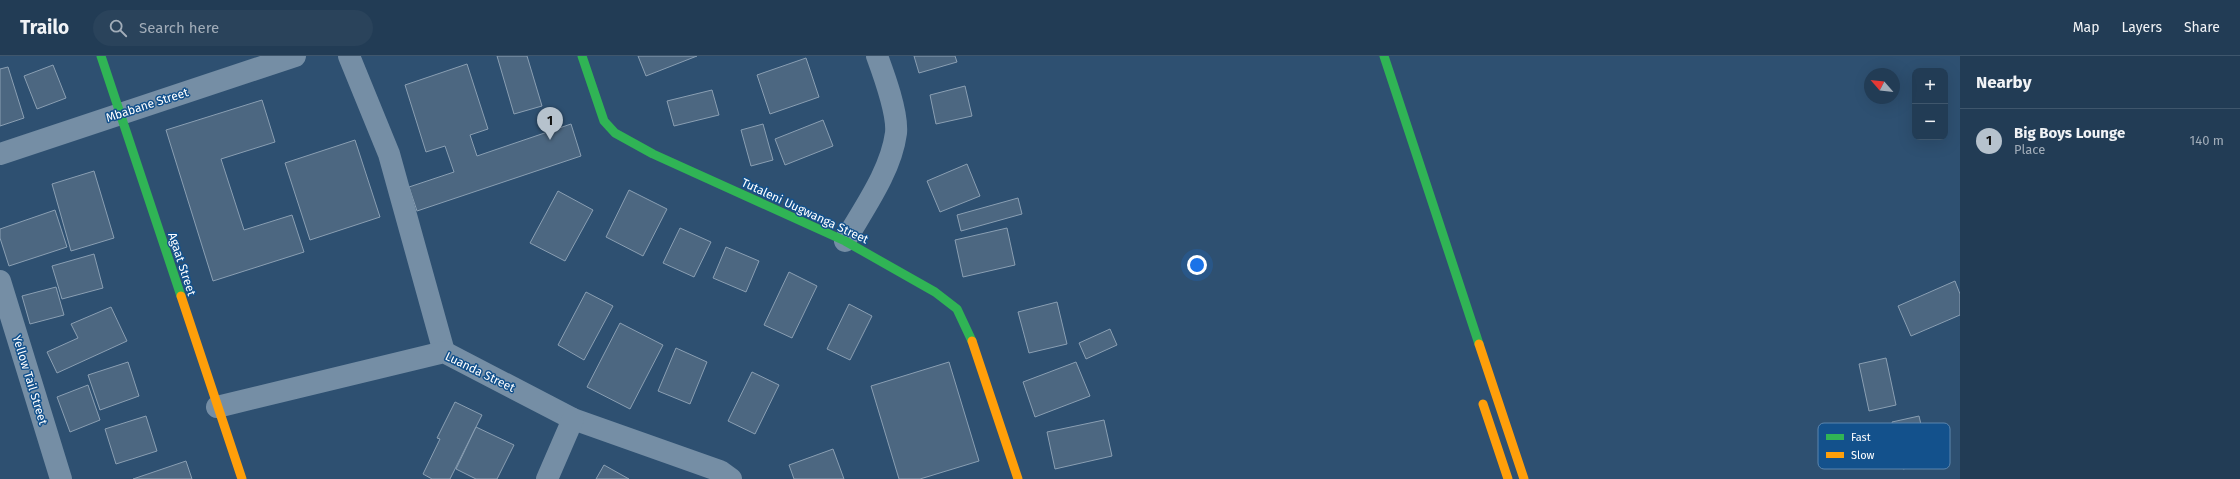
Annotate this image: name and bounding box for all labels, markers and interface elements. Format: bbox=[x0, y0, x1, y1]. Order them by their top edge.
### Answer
search box bbox=[93, 10, 373, 46]
text: Trailo bbox=[20, 16, 69, 39]
icon: search bbox=[107, 17, 129, 39]
text: Search here bbox=[139, 19, 219, 37]
text: Map bbox=[2073, 19, 2099, 36]
text: Layers bbox=[2121, 19, 2162, 36]
text: Share bbox=[2184, 19, 2220, 36]
north arrow bbox=[1864, 68, 1900, 104]
map controls bbox=[1912, 68, 1948, 140]
button: + bbox=[1912, 68, 1948, 104]
text: Nearby bbox=[1976, 72, 2031, 93]
street label: Mbabane Street bbox=[104, 85, 191, 125]
button: − bbox=[1912, 104, 1948, 140]
pin: 1 bbox=[537, 107, 563, 140]
text: Big Boys Lounge bbox=[2014, 124, 2125, 142]
text: 1 bbox=[1986, 133, 1992, 148]
text: 140 m bbox=[2190, 133, 2224, 148]
text: Place bbox=[2014, 142, 2045, 157]
street label: Tutaleni Uugwanga Street bbox=[739, 175, 871, 247]
street label: Agaat Street bbox=[165, 230, 199, 298]
your location bbox=[1187, 255, 1207, 275]
street label: Yellow Tail Street bbox=[10, 334, 50, 427]
street label: Luanda Street bbox=[443, 349, 518, 395]
legend bbox=[1818, 423, 1950, 469]
text: Fast bbox=[1851, 431, 1871, 444]
text: Slow bbox=[1851, 449, 1875, 462]

